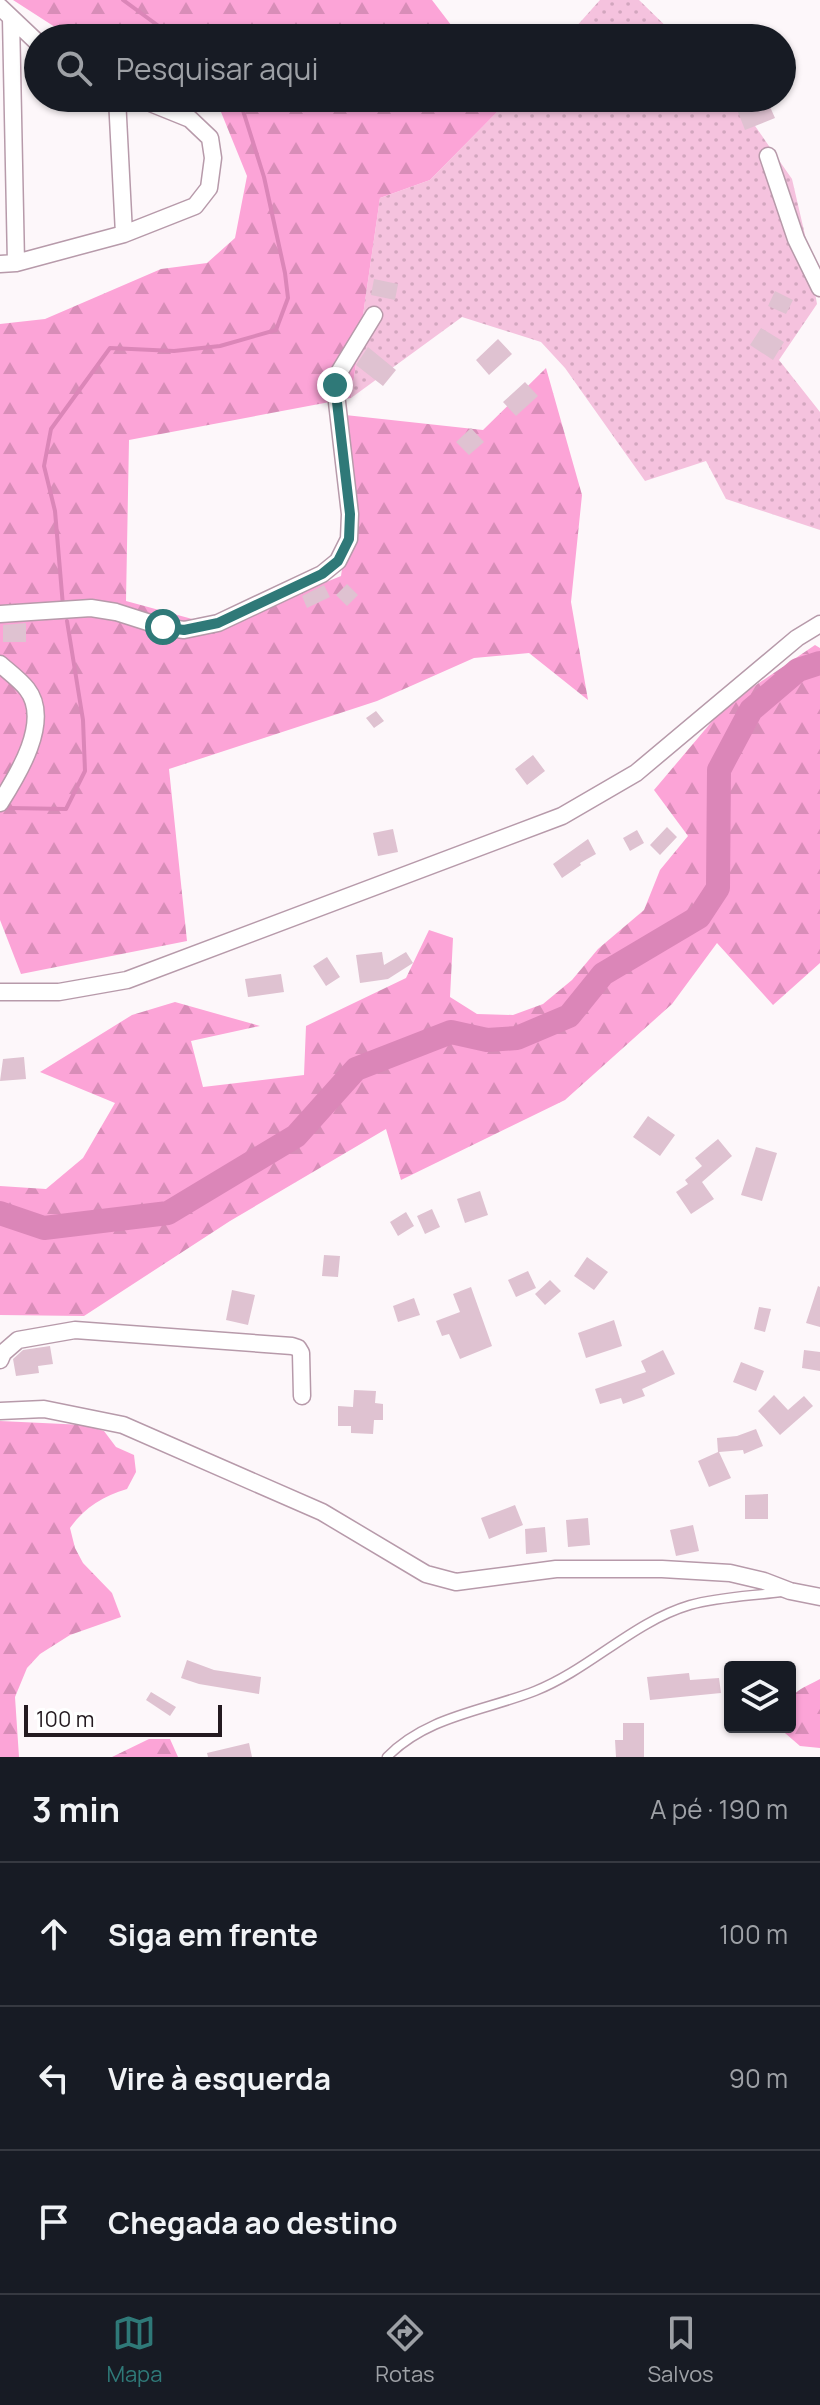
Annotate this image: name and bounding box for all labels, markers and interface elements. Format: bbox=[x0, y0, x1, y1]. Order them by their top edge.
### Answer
search box bbox=[24, 24, 796, 112]
icon: search bbox=[52, 46, 96, 90]
text: Pesquisar aqui bbox=[116, 48, 318, 89]
route end bbox=[317, 367, 353, 403]
route start bbox=[145, 609, 181, 645]
map controls bbox=[724, 1661, 796, 1733]
button: layers bbox=[724, 1661, 796, 1733]
scale bar bbox=[24, 1701, 222, 1737]
text: 100 m bbox=[36, 1704, 94, 1734]
text: 3 min bbox=[32, 1786, 120, 1832]
text: A pé · 190 m bbox=[650, 1791, 788, 1827]
icon: ahead bbox=[32, 1912, 76, 1956]
text: Siga em frente bbox=[108, 1914, 318, 1955]
text: 100 m bbox=[719, 1916, 788, 1952]
icon: left bbox=[32, 2056, 76, 2100]
text: Vire à esquerda bbox=[108, 2058, 331, 2099]
text: 90 m bbox=[729, 2060, 788, 2096]
icon: arrive bbox=[32, 2200, 76, 2244]
text: Chegada ao destino bbox=[108, 2202, 398, 2243]
tab: Mapa bbox=[106, 2311, 162, 2389]
tab: Rotas bbox=[375, 2311, 435, 2389]
tab: Salvos bbox=[647, 2311, 714, 2389]

